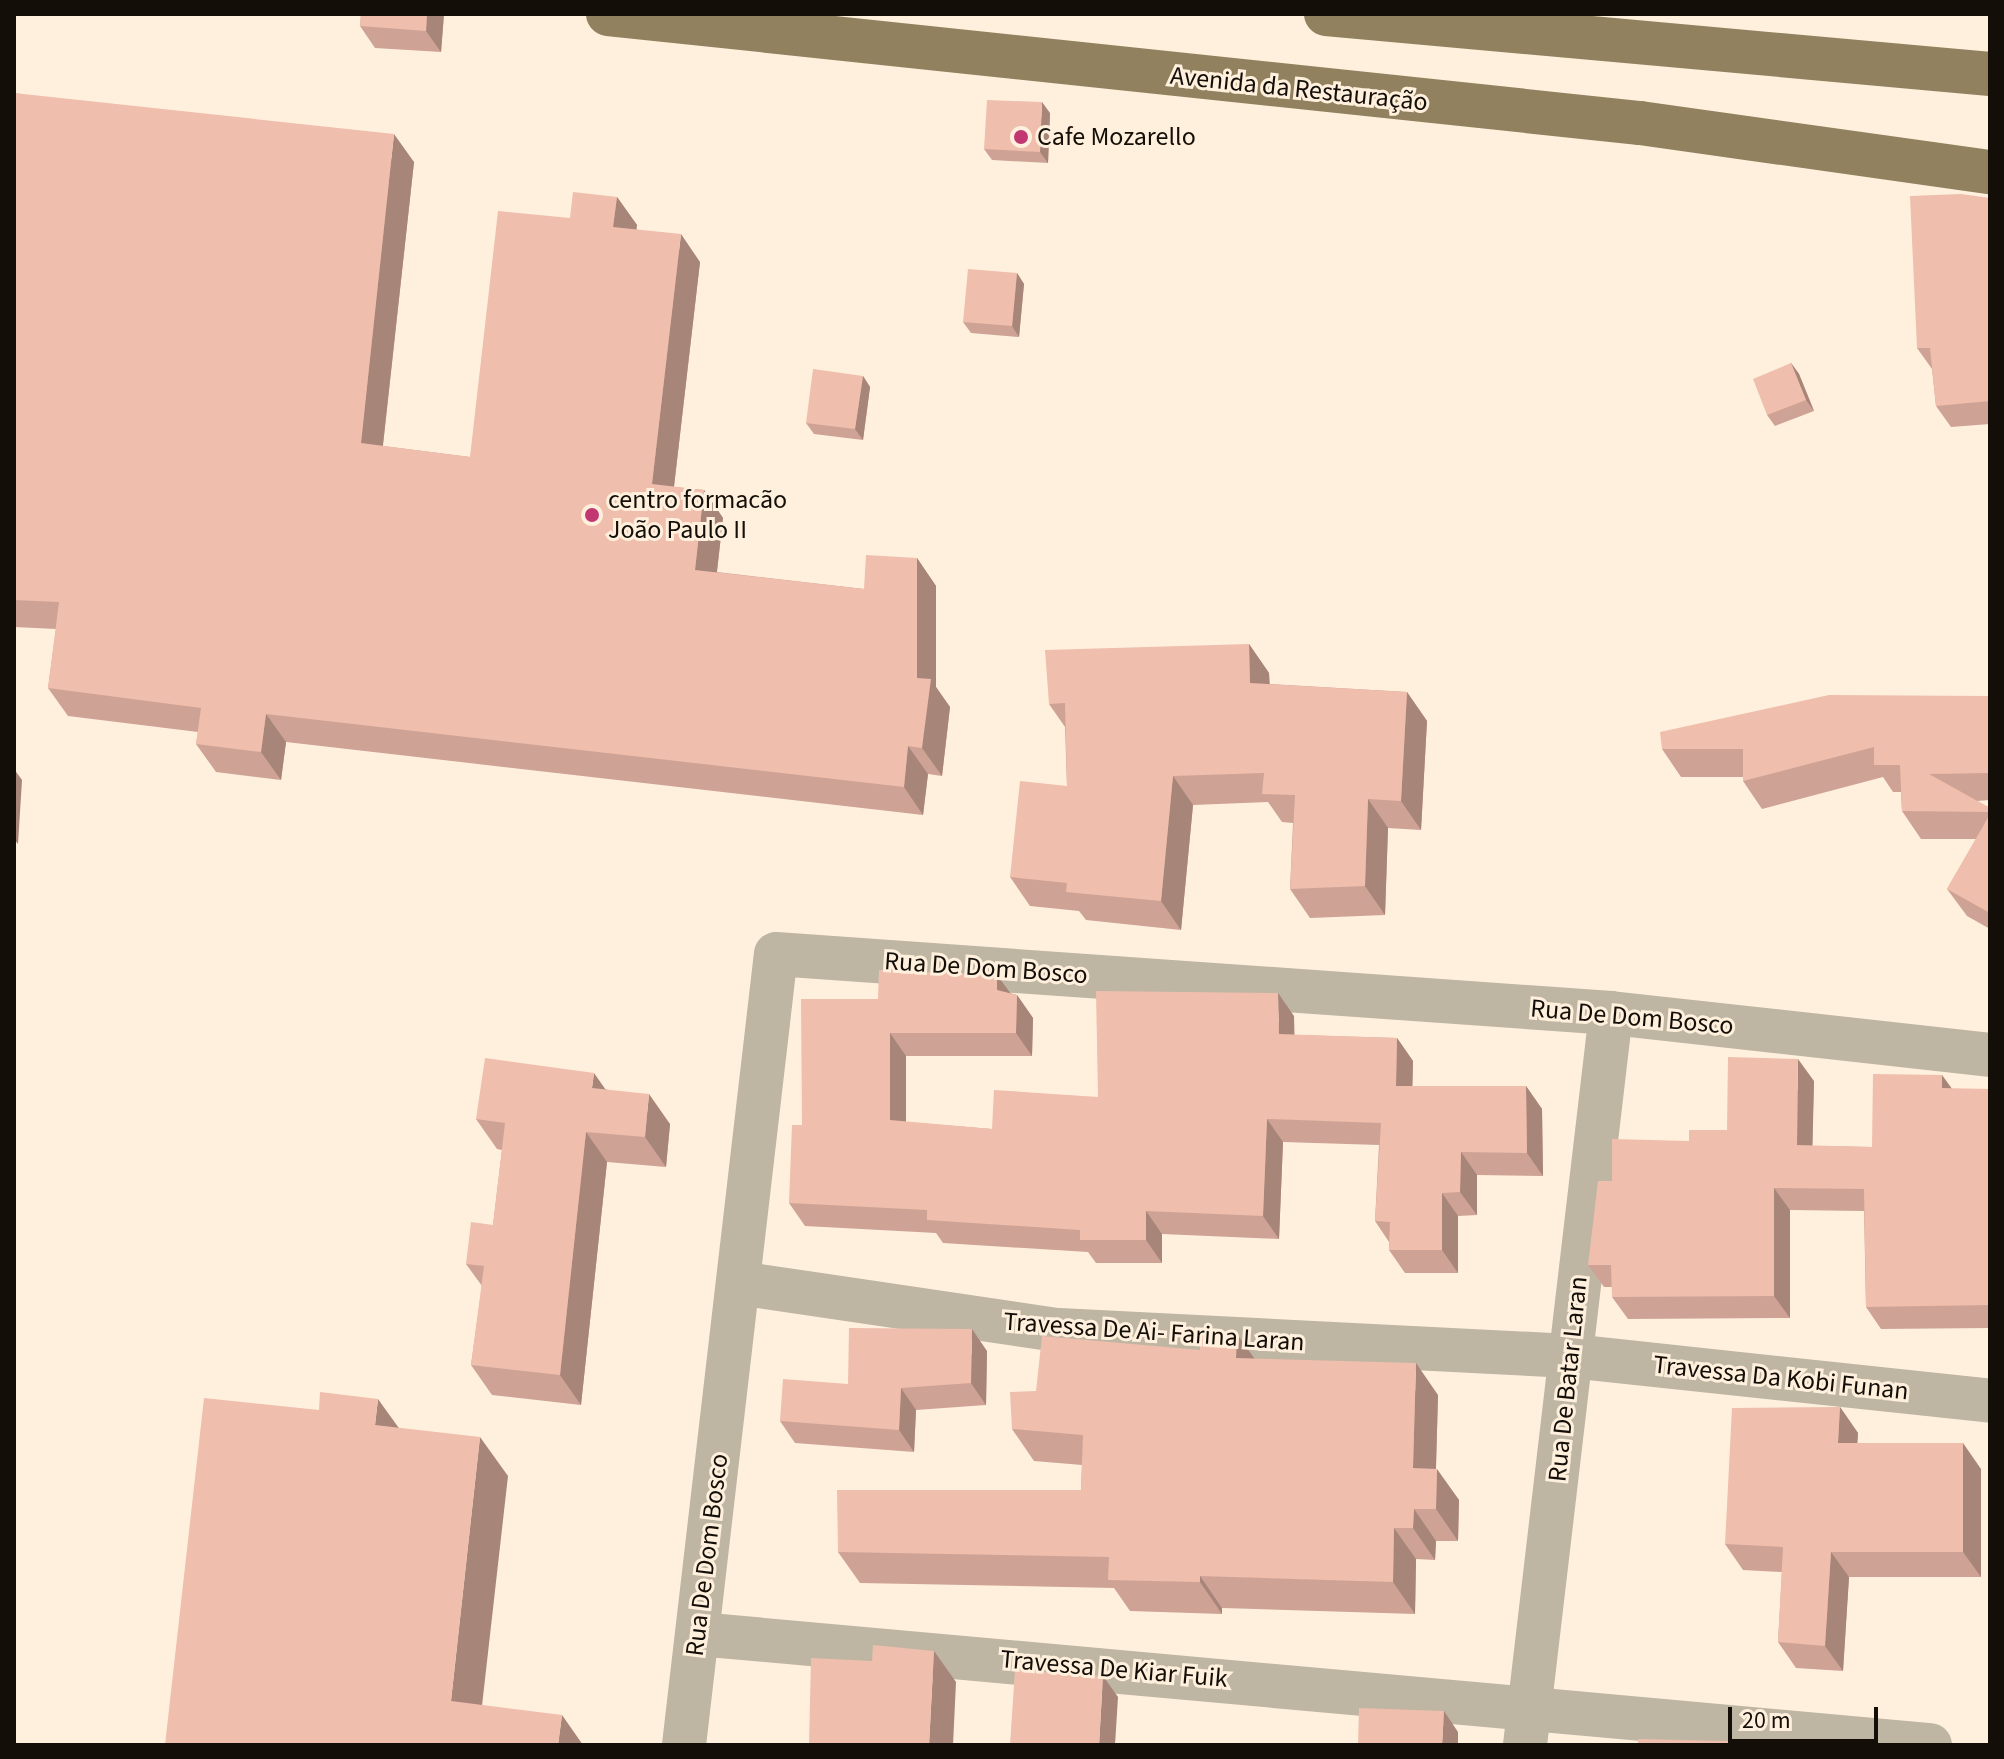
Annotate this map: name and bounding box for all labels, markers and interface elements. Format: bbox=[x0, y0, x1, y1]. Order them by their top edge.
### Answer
street label: Avenida da Restauração bbox=[1169, 60, 1429, 118]
place label: Cafe Mozarello bbox=[1037, 121, 1196, 153]
marker: Cafe Mozarello bbox=[1012, 128, 1030, 146]
place label: centro formacão João Paulo II bbox=[608, 484, 787, 546]
marker: centro formacão João Paulo II bbox=[583, 506, 601, 524]
street label: Rua De Dom Bosco bbox=[883, 945, 1089, 991]
street label: Rua De Dom Bosco bbox=[1529, 993, 1735, 1041]
street label: Rua De Batar Laran bbox=[1542, 1275, 1594, 1483]
street label: Travessa De Ai- Farina Laran bbox=[1002, 1306, 1306, 1358]
street label: Travessa Da Kobi Funan bbox=[1652, 1349, 1910, 1407]
street label: Rua De Dom Bosco bbox=[679, 1452, 735, 1658]
street label: Travessa De Kiar Fuik bbox=[999, 1644, 1229, 1694]
scale bar bbox=[1732, 1691, 1882, 1741]
text: 20 m bbox=[1742, 1703, 1791, 1738]

